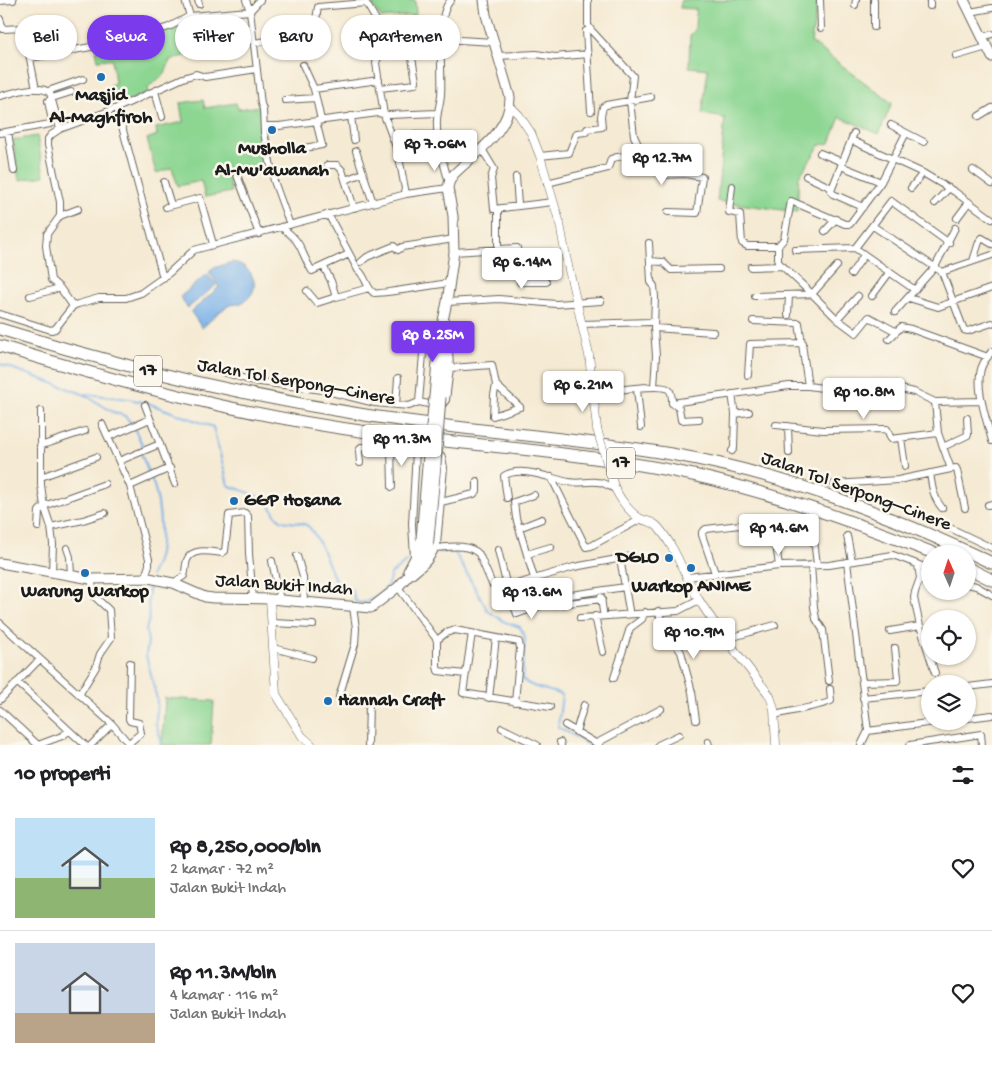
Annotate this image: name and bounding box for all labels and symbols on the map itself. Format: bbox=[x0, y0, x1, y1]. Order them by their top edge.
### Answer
marker: Masjid Al-Maghfiroh bbox=[95, 71, 107, 83]
place label: Masjid Al-Maghfiroh bbox=[49, 85, 153, 130]
marker: Musholla Al-Mu'awanah bbox=[266, 124, 278, 136]
pin: Rp 7.06M bbox=[383, 130, 487, 172]
place label: Musholla Al-Mu'awanah bbox=[214, 138, 330, 183]
pin: Rp 12.7M bbox=[610, 144, 714, 186]
pin: Rp 6.14M bbox=[470, 248, 574, 290]
pin: Rp 8.25M bbox=[381, 320, 485, 363]
street label: Jalan Tol Serpong–Cinere bbox=[195, 354, 397, 412]
road number: 17 bbox=[134, 356, 162, 386]
pin: Rp 6.21M bbox=[531, 370, 635, 413]
pin: Rp 10.8M bbox=[812, 378, 916, 420]
pin: Rp 11.3M bbox=[350, 424, 454, 467]
street label: Jalan Tol Serpong–Cinere bbox=[758, 447, 954, 537]
road number: 17 bbox=[607, 448, 635, 478]
place label: GGP Hosana bbox=[244, 490, 342, 513]
marker: GGP Hosana bbox=[228, 495, 240, 507]
pin: Rp 14.6M bbox=[727, 514, 831, 556]
north arrow bbox=[921, 545, 976, 600]
place label: DGLO bbox=[614, 547, 660, 570]
marker: DGLO bbox=[663, 552, 675, 564]
marker: Warkop ANIME bbox=[685, 562, 697, 574]
marker: Warung Warkop bbox=[79, 567, 91, 579]
street label: Jalan Bukit Indah bbox=[214, 570, 354, 602]
place label: Warkop ANIME bbox=[631, 576, 752, 599]
pin: Rp 13.6M bbox=[480, 578, 584, 620]
place label: Warung Warkop bbox=[20, 581, 150, 604]
pin: Rp 10.9M bbox=[642, 618, 746, 660]
place label: Hannah Craft bbox=[338, 690, 446, 713]
marker: Hannah Craft bbox=[322, 695, 334, 707]

